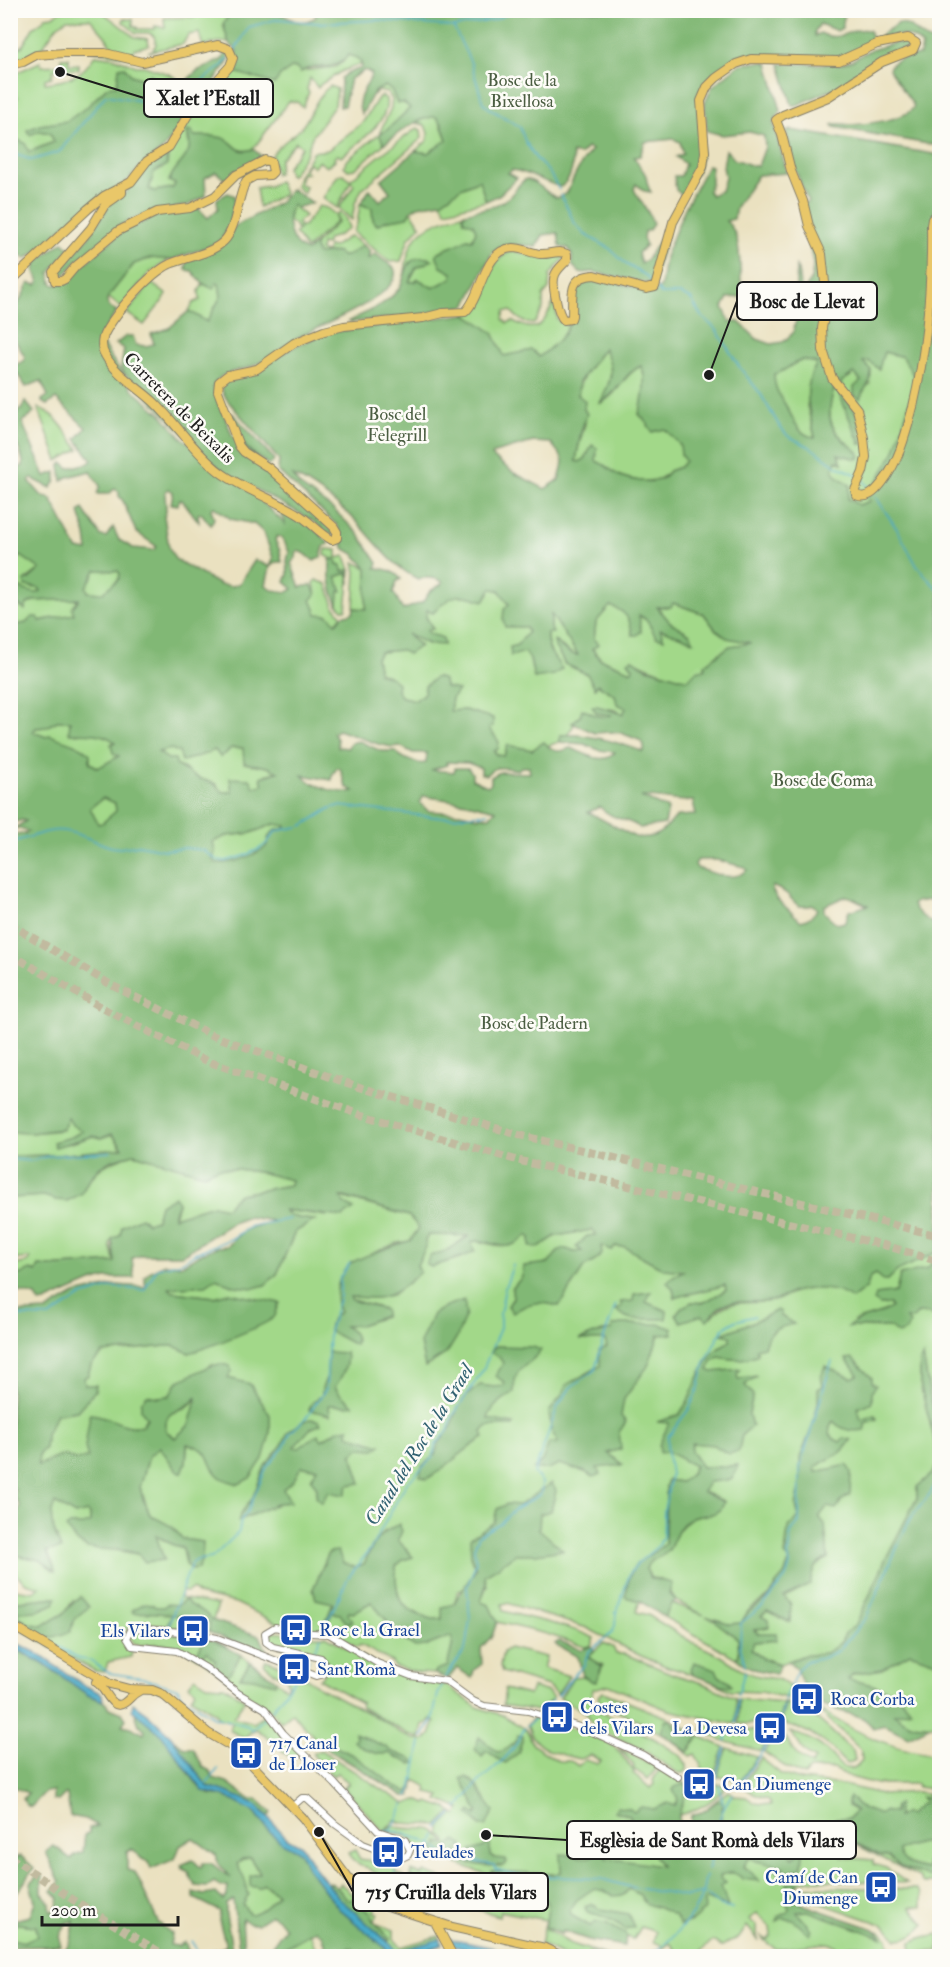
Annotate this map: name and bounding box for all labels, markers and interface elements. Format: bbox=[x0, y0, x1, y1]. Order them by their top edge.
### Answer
park label: Bosc de la Bixellosa bbox=[487, 69, 558, 113]
callout: Xalet l'Estall bbox=[144, 79, 273, 117]
text: Xalet l'Estall bbox=[156, 86, 261, 111]
callout: Bosc de Llevat bbox=[737, 282, 877, 320]
text: Bosc de Llevat bbox=[749, 289, 865, 314]
street label: Carretera de Beixalis bbox=[119, 348, 239, 468]
park label: Bosc del Felegrill bbox=[367, 403, 427, 447]
park label: Bosc de Coma bbox=[772, 769, 874, 792]
park label: Bosc de Padern bbox=[480, 1012, 588, 1035]
water label: Canal del Roc de la Grael bbox=[359, 1358, 480, 1530]
bus stop icon: Roc e la Grael bbox=[278, 1612, 314, 1648]
bus stop icon: Els Vilars bbox=[175, 1613, 211, 1649]
place label: Roc e la Grael bbox=[319, 1619, 420, 1642]
place label: Els Vilars bbox=[100, 1620, 170, 1643]
bus stop icon: Sant Romà bbox=[276, 1651, 312, 1687]
place label: Sant Romà bbox=[317, 1658, 397, 1681]
bus stop icon: Roca Corba bbox=[789, 1681, 825, 1717]
place label: Roca Corba bbox=[830, 1688, 915, 1711]
place label: Costes dels Vilars bbox=[580, 1696, 653, 1740]
bus stop icon: Costes dels Vilars bbox=[539, 1699, 575, 1735]
bus stop icon: La Devesa bbox=[752, 1710, 788, 1746]
place label: La Devesa bbox=[672, 1717, 748, 1740]
place label: 717 Canal de Lloser bbox=[269, 1732, 338, 1776]
bus stop icon: 717 Canal de Lloser bbox=[228, 1735, 264, 1771]
bus stop icon: Can Diumenge bbox=[681, 1766, 717, 1802]
place label: Can Diumenge bbox=[722, 1773, 832, 1796]
callout: Esglèsia de Sant Romà dels Vilars bbox=[567, 1821, 856, 1859]
text: Esglèsia de Sant Romà dels Vilars bbox=[580, 1828, 845, 1854]
bus stop icon: Teulades bbox=[370, 1834, 406, 1870]
place label: Teulades bbox=[411, 1841, 474, 1864]
place label: Camí de Can Diumenge bbox=[765, 1866, 858, 1910]
bus stop icon: Camí de Can Diumenge bbox=[863, 1869, 899, 1905]
callout: 715 Cruïlla dels Vilars bbox=[353, 1873, 548, 1911]
text: 715 Cruïlla dels Vilars bbox=[366, 1880, 537, 1905]
scale bar bbox=[42, 1889, 178, 1927]
text: 200 m bbox=[51, 1899, 96, 1922]

